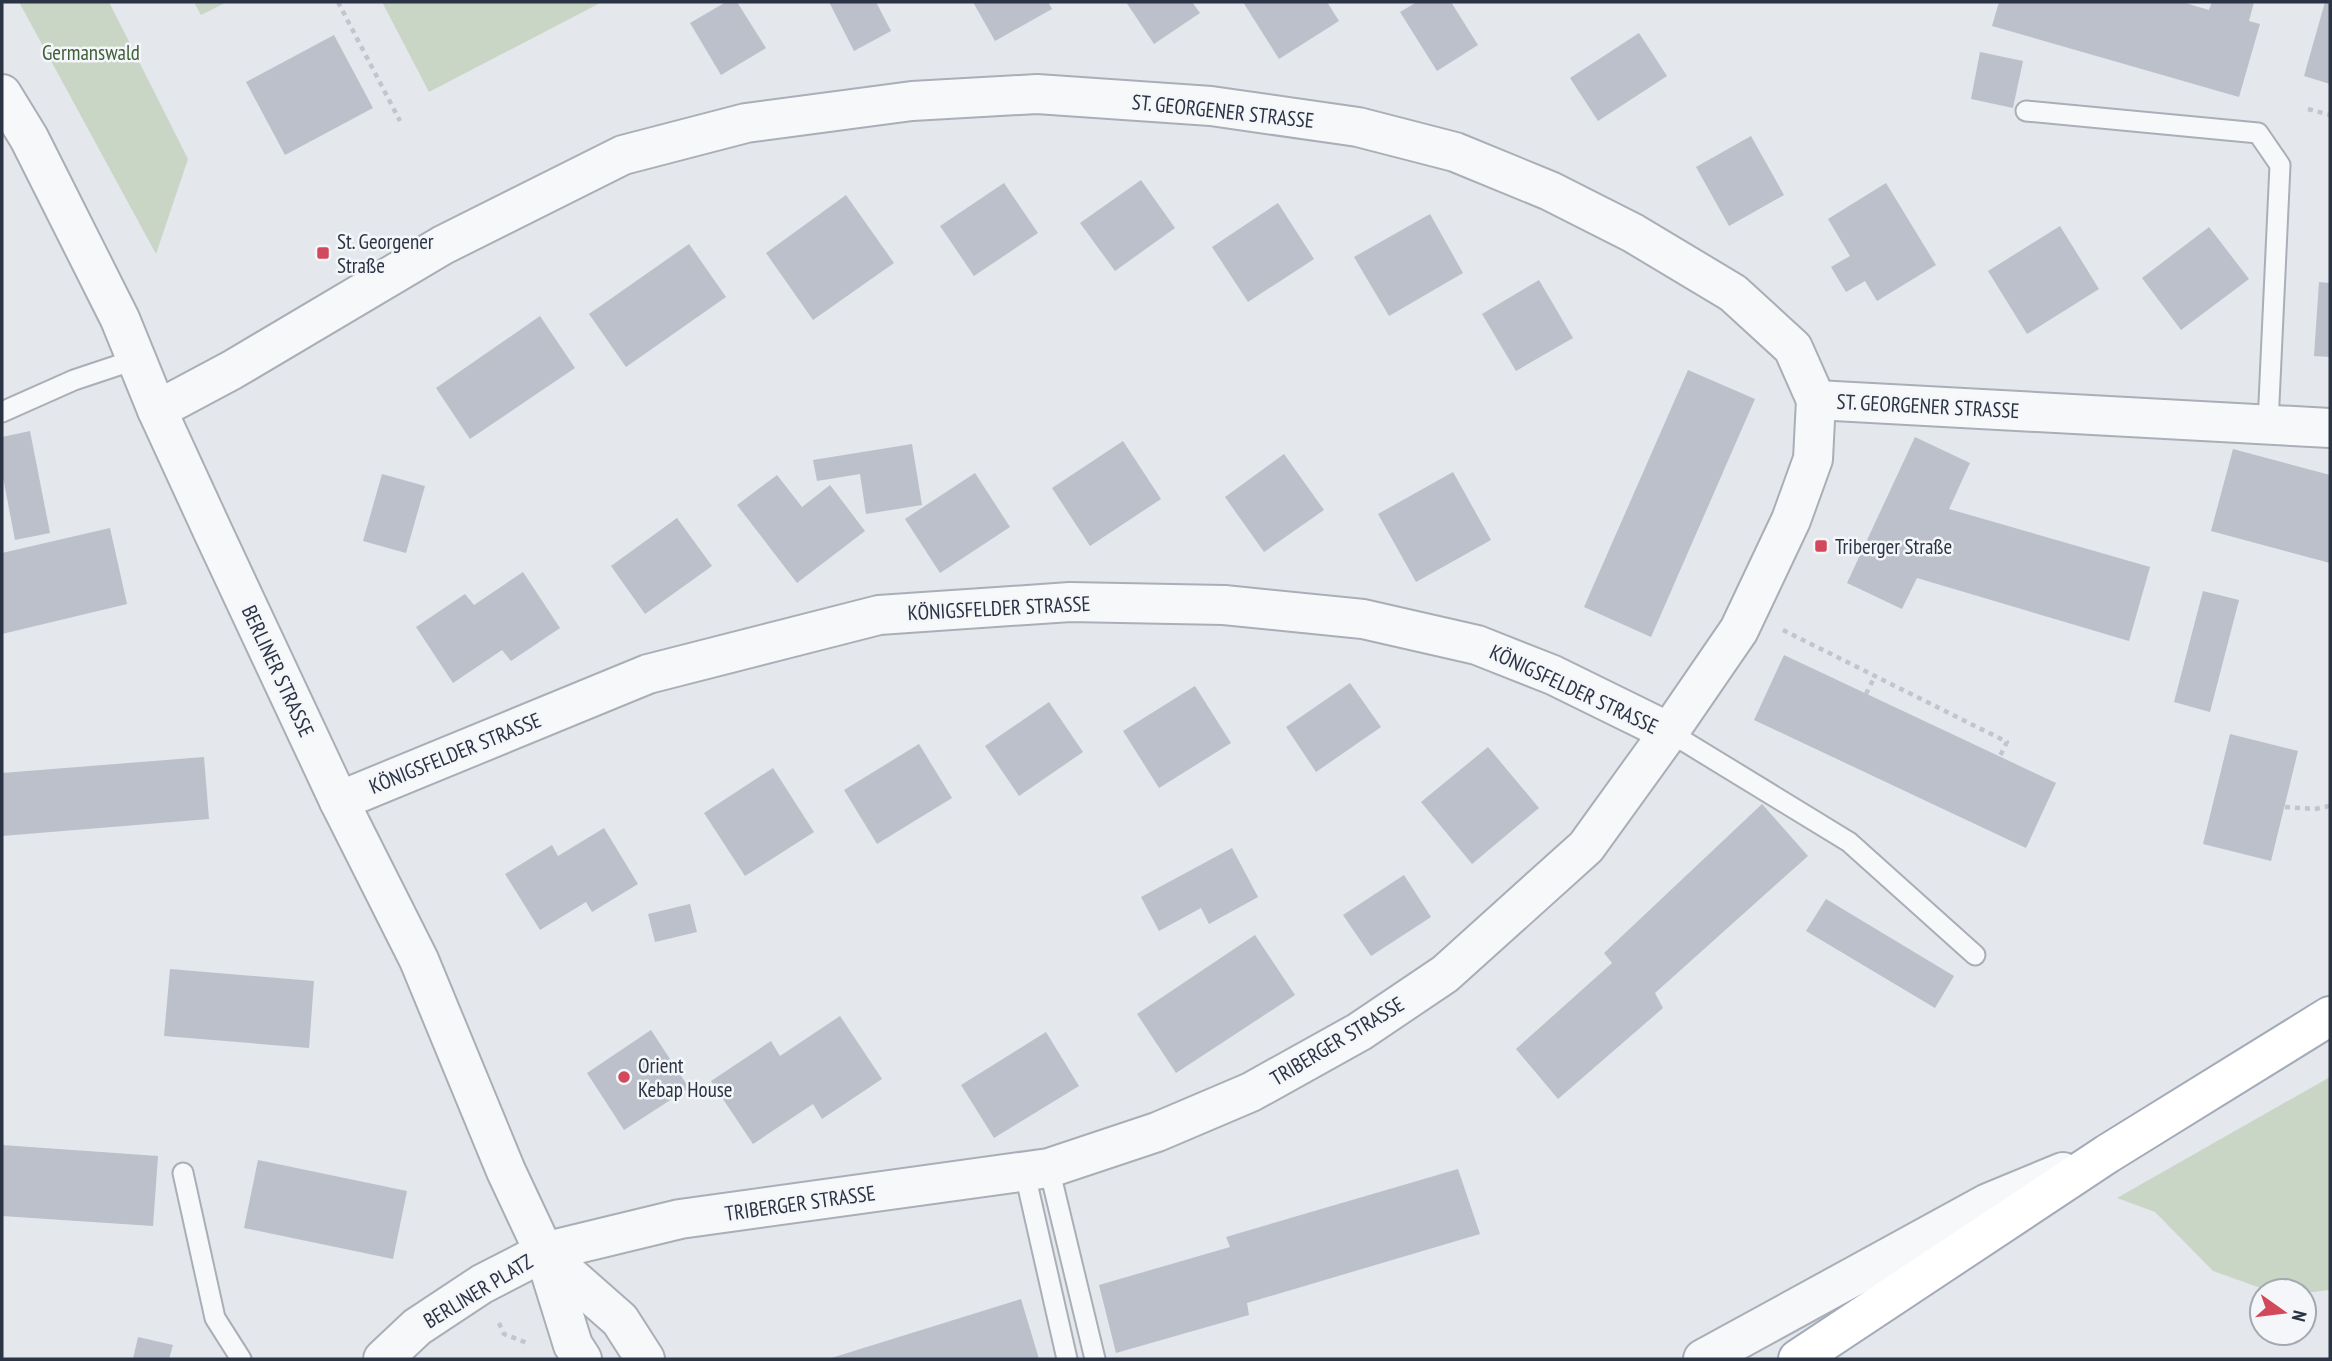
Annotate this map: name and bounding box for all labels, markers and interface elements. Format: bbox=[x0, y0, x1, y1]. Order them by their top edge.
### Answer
park label: Germanswald bbox=[42, 39, 140, 66]
street label: ST. GEORGENER STRASSE bbox=[1131, 88, 1315, 134]
place label: St. Georgener Straße bbox=[337, 228, 434, 279]
marker: St. Georgener Straße bbox=[315, 245, 331, 261]
street label: ST. GEORGENER STRASSE bbox=[1836, 388, 2020, 424]
place label: Triberger Straße bbox=[1835, 533, 1952, 560]
marker: Triberger Straße bbox=[1813, 538, 1829, 554]
street label: KÖNIGSFELDER STRASSE bbox=[907, 590, 1091, 626]
street label: BERLINER STRASSE bbox=[236, 601, 320, 741]
street label: KÖNIGSFELDER STRASSE bbox=[1485, 638, 1663, 740]
street label: KÖNIGSFELDER STRASSE bbox=[365, 706, 545, 800]
street label: TRIBERGER STRASSE bbox=[1265, 990, 1409, 1092]
place label: Orient Kebap House bbox=[638, 1052, 733, 1103]
marker: Orient Kebap House bbox=[616, 1069, 632, 1085]
street label: TRIBERGER STRASSE bbox=[723, 1179, 877, 1227]
street label: BERLINER PLATZ bbox=[419, 1248, 537, 1334]
north arrow bbox=[2248, 1277, 2318, 1347]
text: N bbox=[2287, 1308, 2312, 1324]

